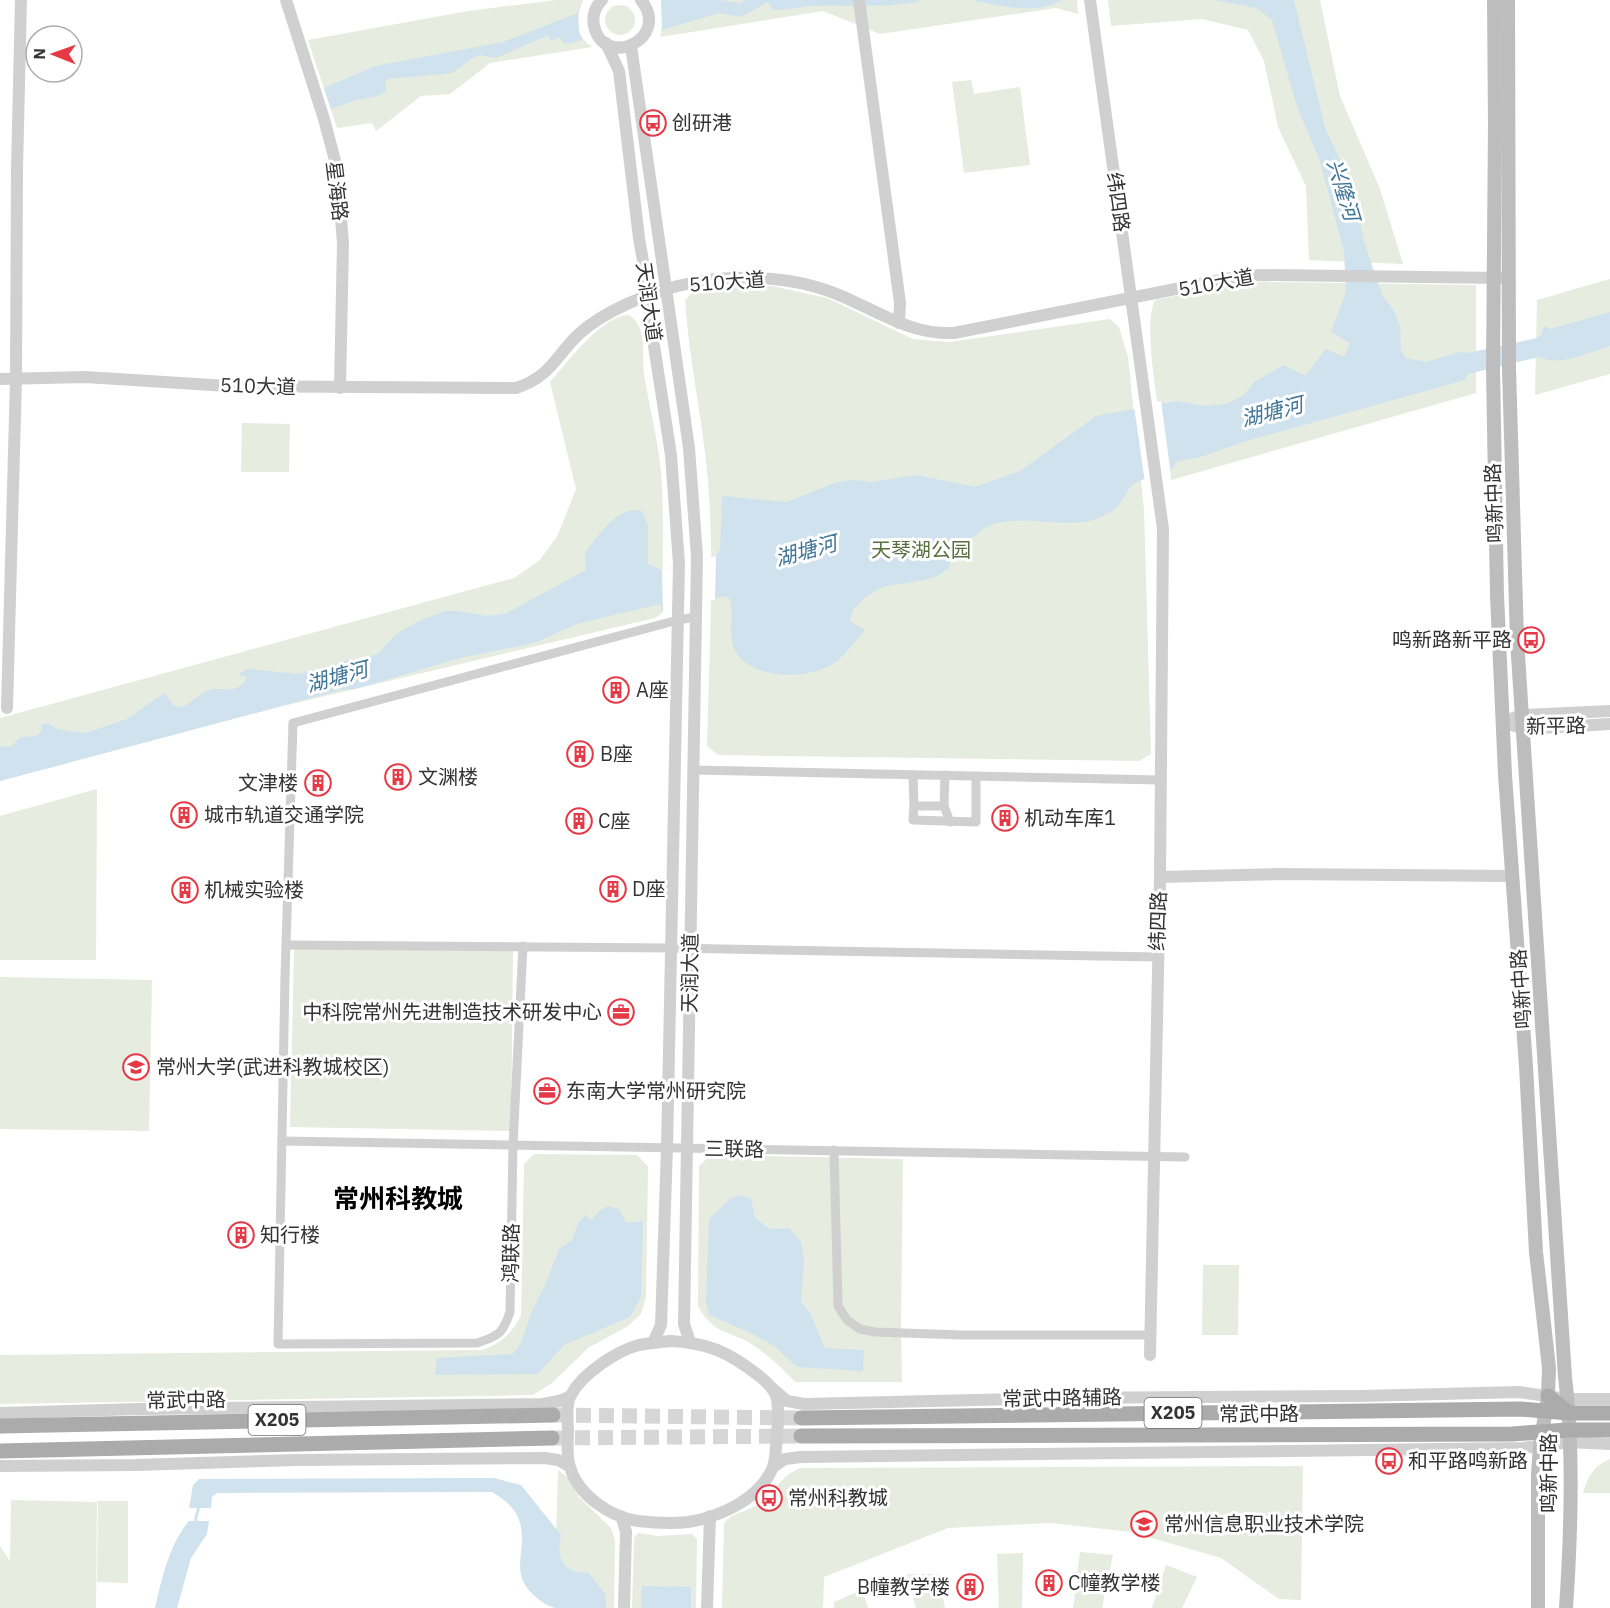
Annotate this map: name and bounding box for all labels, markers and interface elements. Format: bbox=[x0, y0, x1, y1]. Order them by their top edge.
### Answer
north arrow bbox=[24, 24, 84, 84]
text: N bbox=[29, 48, 49, 60]
bus stop icon: 创研港 bbox=[638, 108, 668, 138]
place label: 创研港 bbox=[672, 109, 732, 136]
water label: 兴隆河 bbox=[1321, 155, 1368, 228]
street label: 星海路 bbox=[320, 160, 355, 222]
street label: 纬四路 bbox=[1101, 170, 1136, 234]
street label: 天润大道 bbox=[631, 260, 668, 343]
street label: 510大道 bbox=[1176, 263, 1256, 302]
street label: 510大道 bbox=[688, 265, 766, 298]
street label: 510大道 bbox=[220, 371, 296, 400]
water label: 湖塘河 bbox=[1238, 389, 1310, 432]
street label: 鸣新中路 bbox=[1479, 463, 1508, 543]
water label: 湖塘河 bbox=[772, 527, 844, 572]
park label: 天琴湖公园 bbox=[871, 536, 971, 563]
bus stop icon: 鸣新路新平路 bbox=[1516, 625, 1546, 655]
place label: 鸣新路新平路 bbox=[1392, 626, 1512, 653]
water label: 湖塘河 bbox=[303, 653, 375, 698]
building icon: A座 bbox=[601, 675, 631, 705]
place label: A座 bbox=[636, 676, 669, 703]
street label: 新平路 bbox=[1526, 711, 1586, 740]
building icon: B座 bbox=[565, 739, 595, 769]
place label: B座 bbox=[600, 740, 633, 767]
building icon: 文渊楼 bbox=[383, 762, 413, 792]
place label: 文渊楼 bbox=[418, 763, 478, 790]
building icon: 文津楼 bbox=[303, 768, 333, 798]
place label: 文津楼 bbox=[238, 769, 298, 796]
building icon: 城市轨道交通学院 bbox=[169, 800, 199, 830]
place label: 城市轨道交通学院 bbox=[204, 801, 364, 828]
building icon: 机动车库1 bbox=[990, 803, 1020, 833]
place label: 机动车库1 bbox=[1024, 804, 1116, 831]
building icon: C座 bbox=[564, 806, 594, 836]
place label: C座 bbox=[598, 807, 630, 834]
building icon: D座 bbox=[598, 874, 628, 904]
building icon: 机械实验楼 bbox=[170, 875, 200, 905]
place label: D座 bbox=[632, 875, 665, 902]
place label: 机械实验楼 bbox=[204, 876, 304, 903]
street label: 纬四路 bbox=[1143, 891, 1172, 951]
street label: 天润大道 bbox=[675, 933, 704, 1013]
street label: 鸣新中路 bbox=[1504, 948, 1537, 1030]
office icon: 中科院常州先进制造技术研发中心 bbox=[606, 997, 636, 1027]
place label: 中科院常州先进制造技术研发中心 bbox=[302, 998, 602, 1025]
school or university icon: 常州大学(武进科教城校区) bbox=[121, 1052, 151, 1082]
place label: 常州大学(武进科教城校区) bbox=[156, 1053, 389, 1080]
office icon: 东南大学常州研究院 bbox=[532, 1076, 562, 1106]
place label: 东南大学常州研究院 bbox=[566, 1077, 746, 1104]
street label: 三联路 bbox=[704, 1134, 764, 1163]
district label: 常州科教城 bbox=[333, 1181, 463, 1215]
building icon: 知行楼 bbox=[226, 1220, 256, 1250]
place label: 知行楼 bbox=[260, 1221, 320, 1248]
street label: 鸿联路 bbox=[496, 1223, 525, 1283]
street label: 常武中路辅路 bbox=[1002, 1383, 1122, 1412]
street label: 常武中路 bbox=[146, 1385, 226, 1414]
road number: X205 bbox=[1144, 1398, 1202, 1428]
street label: 常武中路 bbox=[1219, 1400, 1299, 1427]
road number: X205 bbox=[248, 1405, 306, 1435]
street label: 鸣新中路 bbox=[1535, 1433, 1562, 1513]
bus stop icon: 和平路鸣新路 bbox=[1374, 1446, 1404, 1476]
place label: 和平路鸣新路 bbox=[1408, 1447, 1528, 1474]
bus stop icon: 常州科教城 bbox=[754, 1483, 784, 1513]
place label: 常州科教城 bbox=[788, 1484, 888, 1511]
school or university icon: 常州信息职业技术学院 bbox=[1129, 1509, 1159, 1539]
place label: 常州信息职业技术学院 bbox=[1164, 1510, 1364, 1537]
building icon: C幢教学楼 bbox=[1034, 1568, 1064, 1598]
place label: C幢教学楼 bbox=[1068, 1569, 1160, 1596]
building icon: B幢教学楼 bbox=[955, 1572, 985, 1602]
place label: B幢教学楼 bbox=[857, 1573, 950, 1600]

